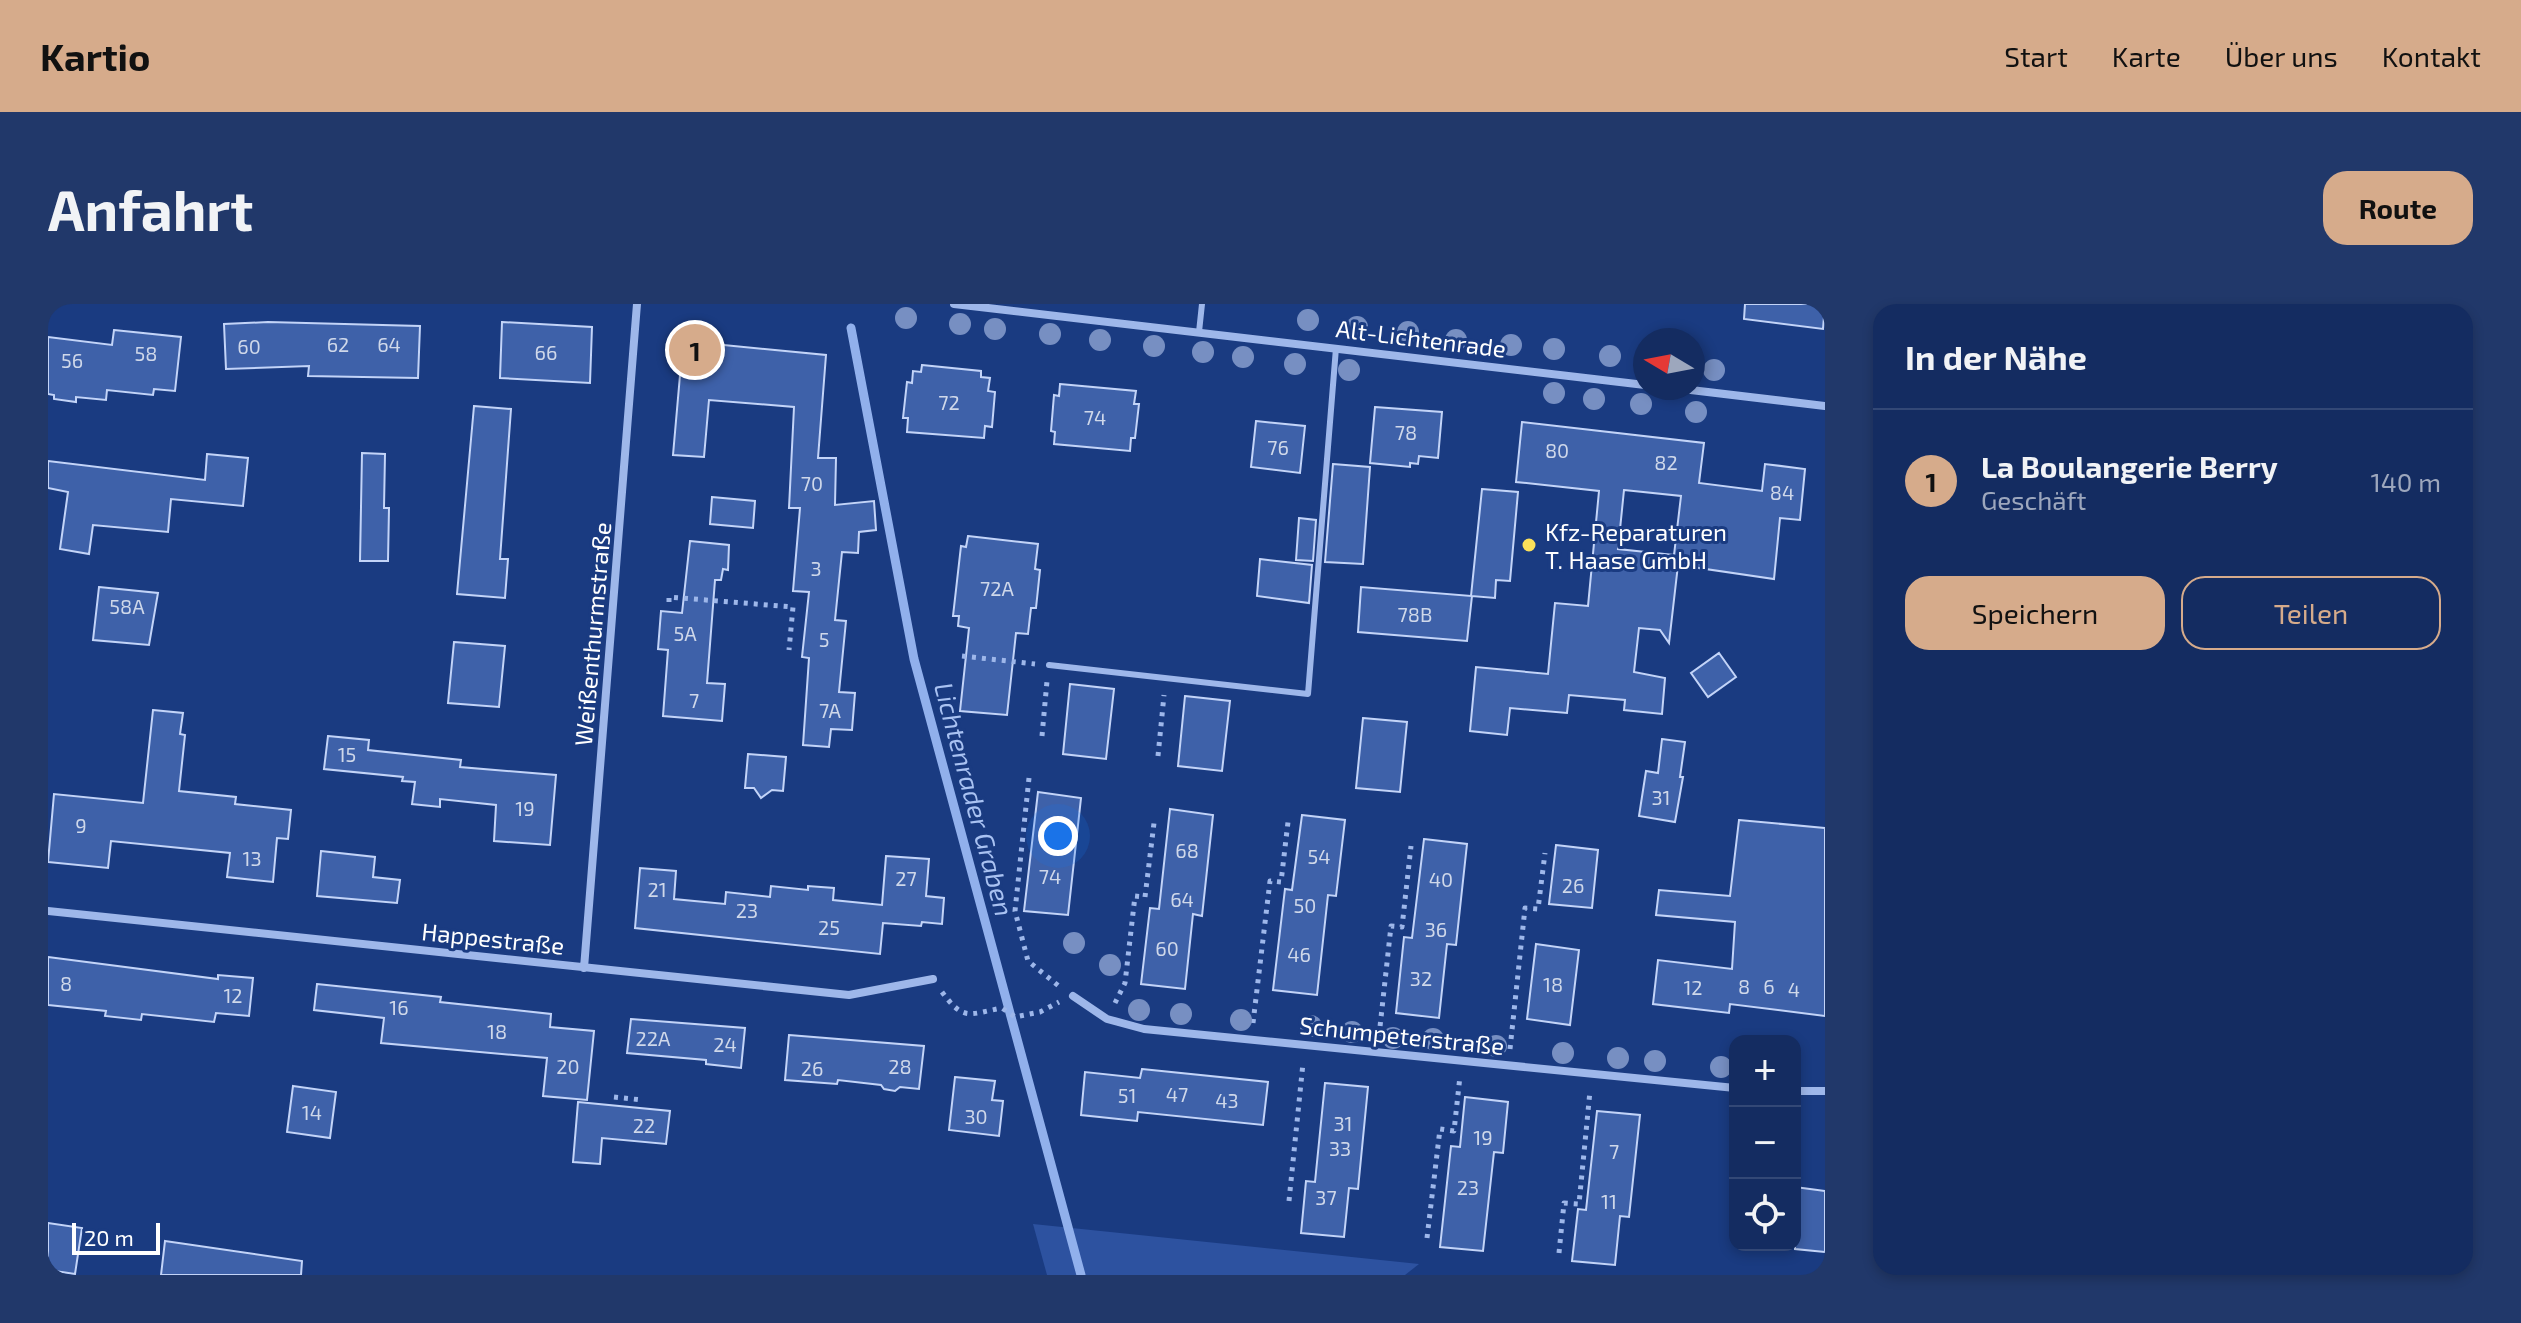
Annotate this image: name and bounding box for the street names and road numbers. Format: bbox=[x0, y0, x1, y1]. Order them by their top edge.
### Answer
street label: Alt-Lichtenrade bbox=[1334, 313, 1508, 363]
street label: Weißenthurmstraße bbox=[568, 521, 616, 747]
street label: Happestraße bbox=[420, 916, 566, 960]
street label: Schumpeterstraße bbox=[1298, 1010, 1506, 1060]

